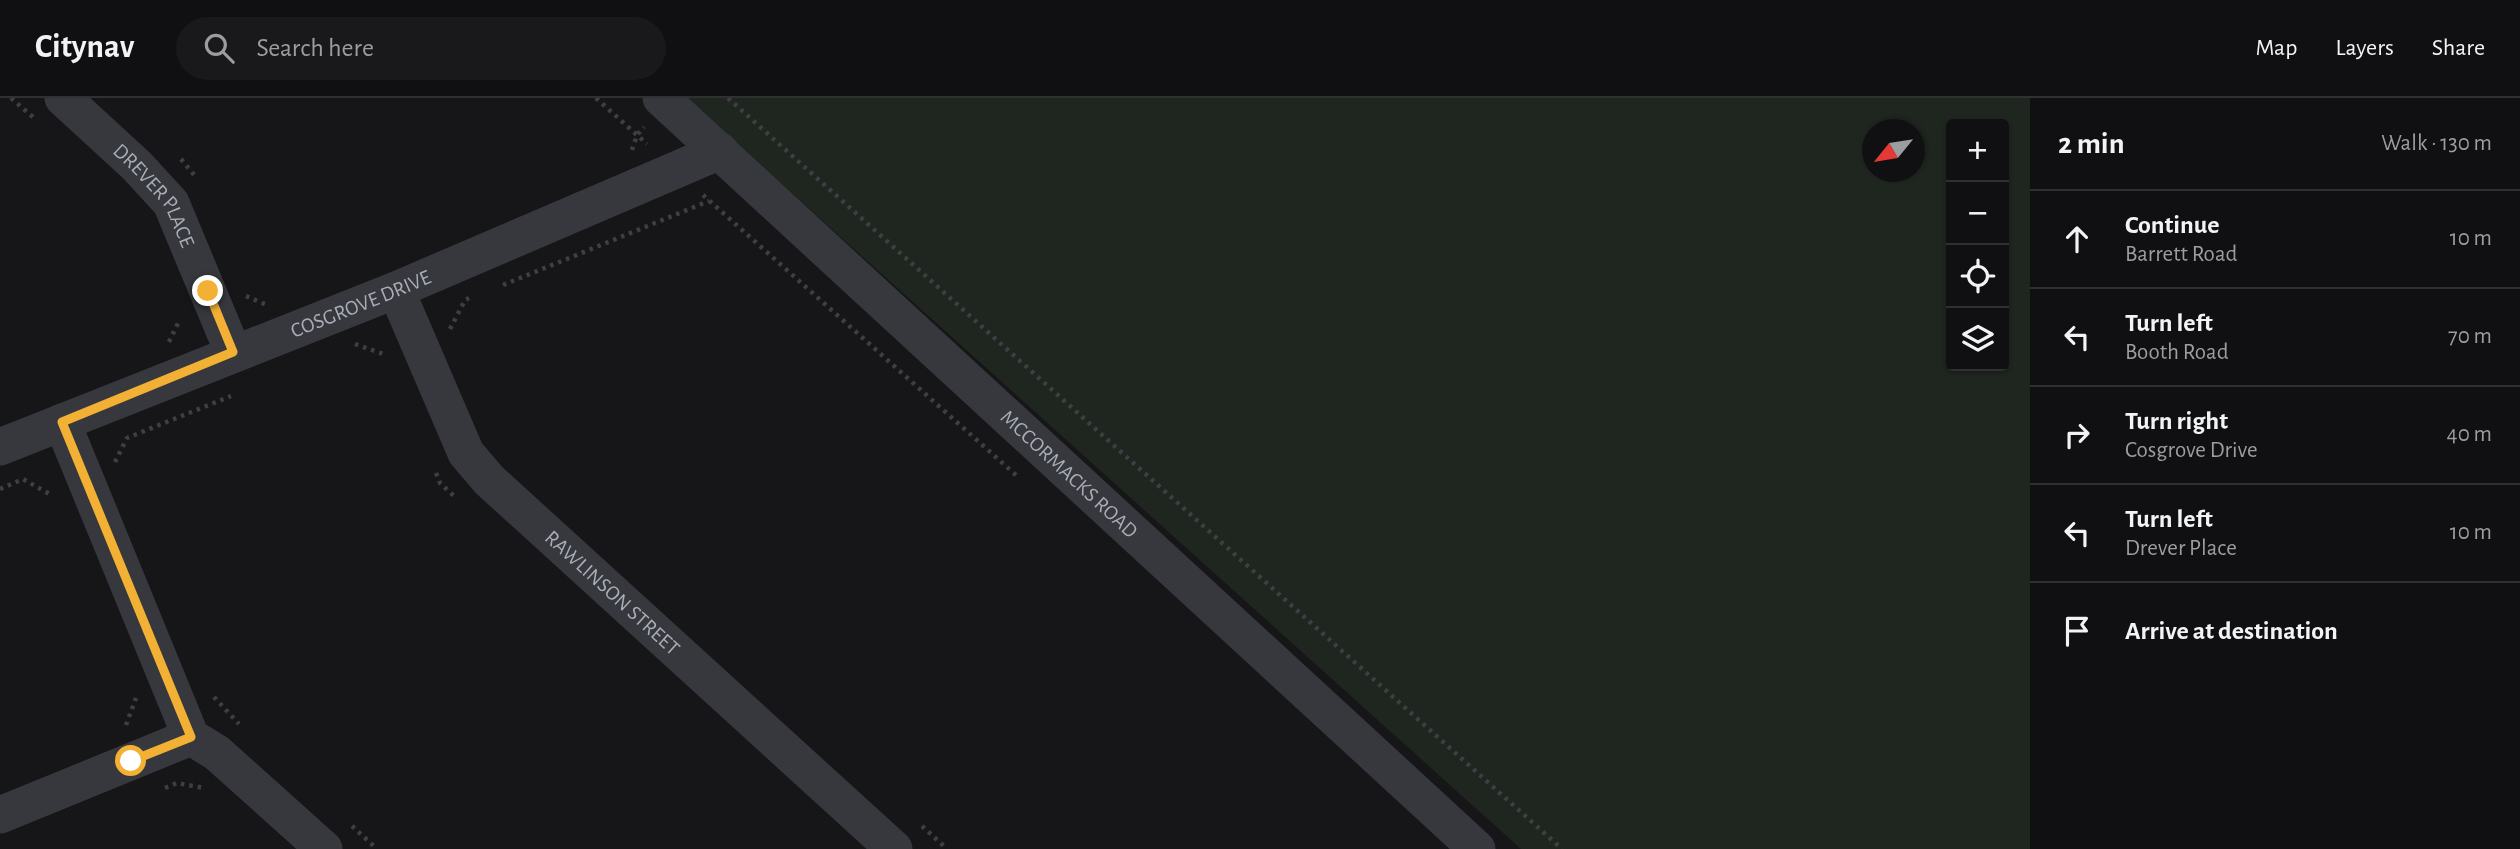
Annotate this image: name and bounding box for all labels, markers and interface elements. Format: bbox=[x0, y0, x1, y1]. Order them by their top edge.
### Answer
search box bbox=[176, 17, 666, 80]
icon: search bbox=[200, 29, 238, 67]
text: Citynav bbox=[35, 31, 134, 64]
text: Search here bbox=[256, 35, 374, 61]
text: Map bbox=[2255, 36, 2297, 60]
text: Layers bbox=[2335, 36, 2394, 60]
text: Share bbox=[2432, 36, 2485, 60]
north arrow bbox=[1862, 119, 1925, 182]
map controls bbox=[1946, 119, 2009, 371]
button: + bbox=[1946, 119, 2009, 182]
text: 2 min bbox=[2058, 129, 2125, 159]
text: Walk · 130 m bbox=[2381, 132, 2492, 155]
street label: DREVER PLACE bbox=[109, 139, 199, 250]
button: − bbox=[1946, 182, 2009, 245]
text: Continue bbox=[2125, 212, 2220, 238]
icon: ahead bbox=[2058, 220, 2096, 258]
text: 10 m bbox=[2450, 227, 2492, 250]
text: Barrett Road bbox=[2125, 243, 2237, 266]
button: locate bbox=[1946, 245, 2009, 308]
street label: COSGROVE DRIVE bbox=[287, 266, 434, 341]
route end bbox=[192, 275, 223, 306]
button: layers bbox=[1946, 308, 2009, 371]
text: Turn left bbox=[2125, 310, 2213, 336]
icon: left bbox=[2058, 318, 2096, 356]
text: 70 m bbox=[2448, 325, 2492, 348]
text: Booth Road bbox=[2125, 341, 2229, 364]
street label: MCCORMACKS ROAD bbox=[997, 406, 1142, 542]
text: Turn right bbox=[2125, 408, 2228, 434]
icon: right bbox=[2058, 416, 2096, 454]
text: 40 m bbox=[2447, 423, 2492, 446]
text: Cosgrove Drive bbox=[2125, 439, 2258, 462]
text: Turn left bbox=[2125, 506, 2213, 532]
icon: left bbox=[2058, 514, 2096, 552]
text: 10 m bbox=[2450, 521, 2492, 544]
street label: RAWLINSON STREET bbox=[541, 526, 684, 659]
text: Drever Place bbox=[2125, 537, 2237, 560]
icon: arrive bbox=[2058, 612, 2096, 650]
text: Arrive at destination bbox=[2125, 618, 2338, 644]
route start bbox=[115, 745, 146, 776]

